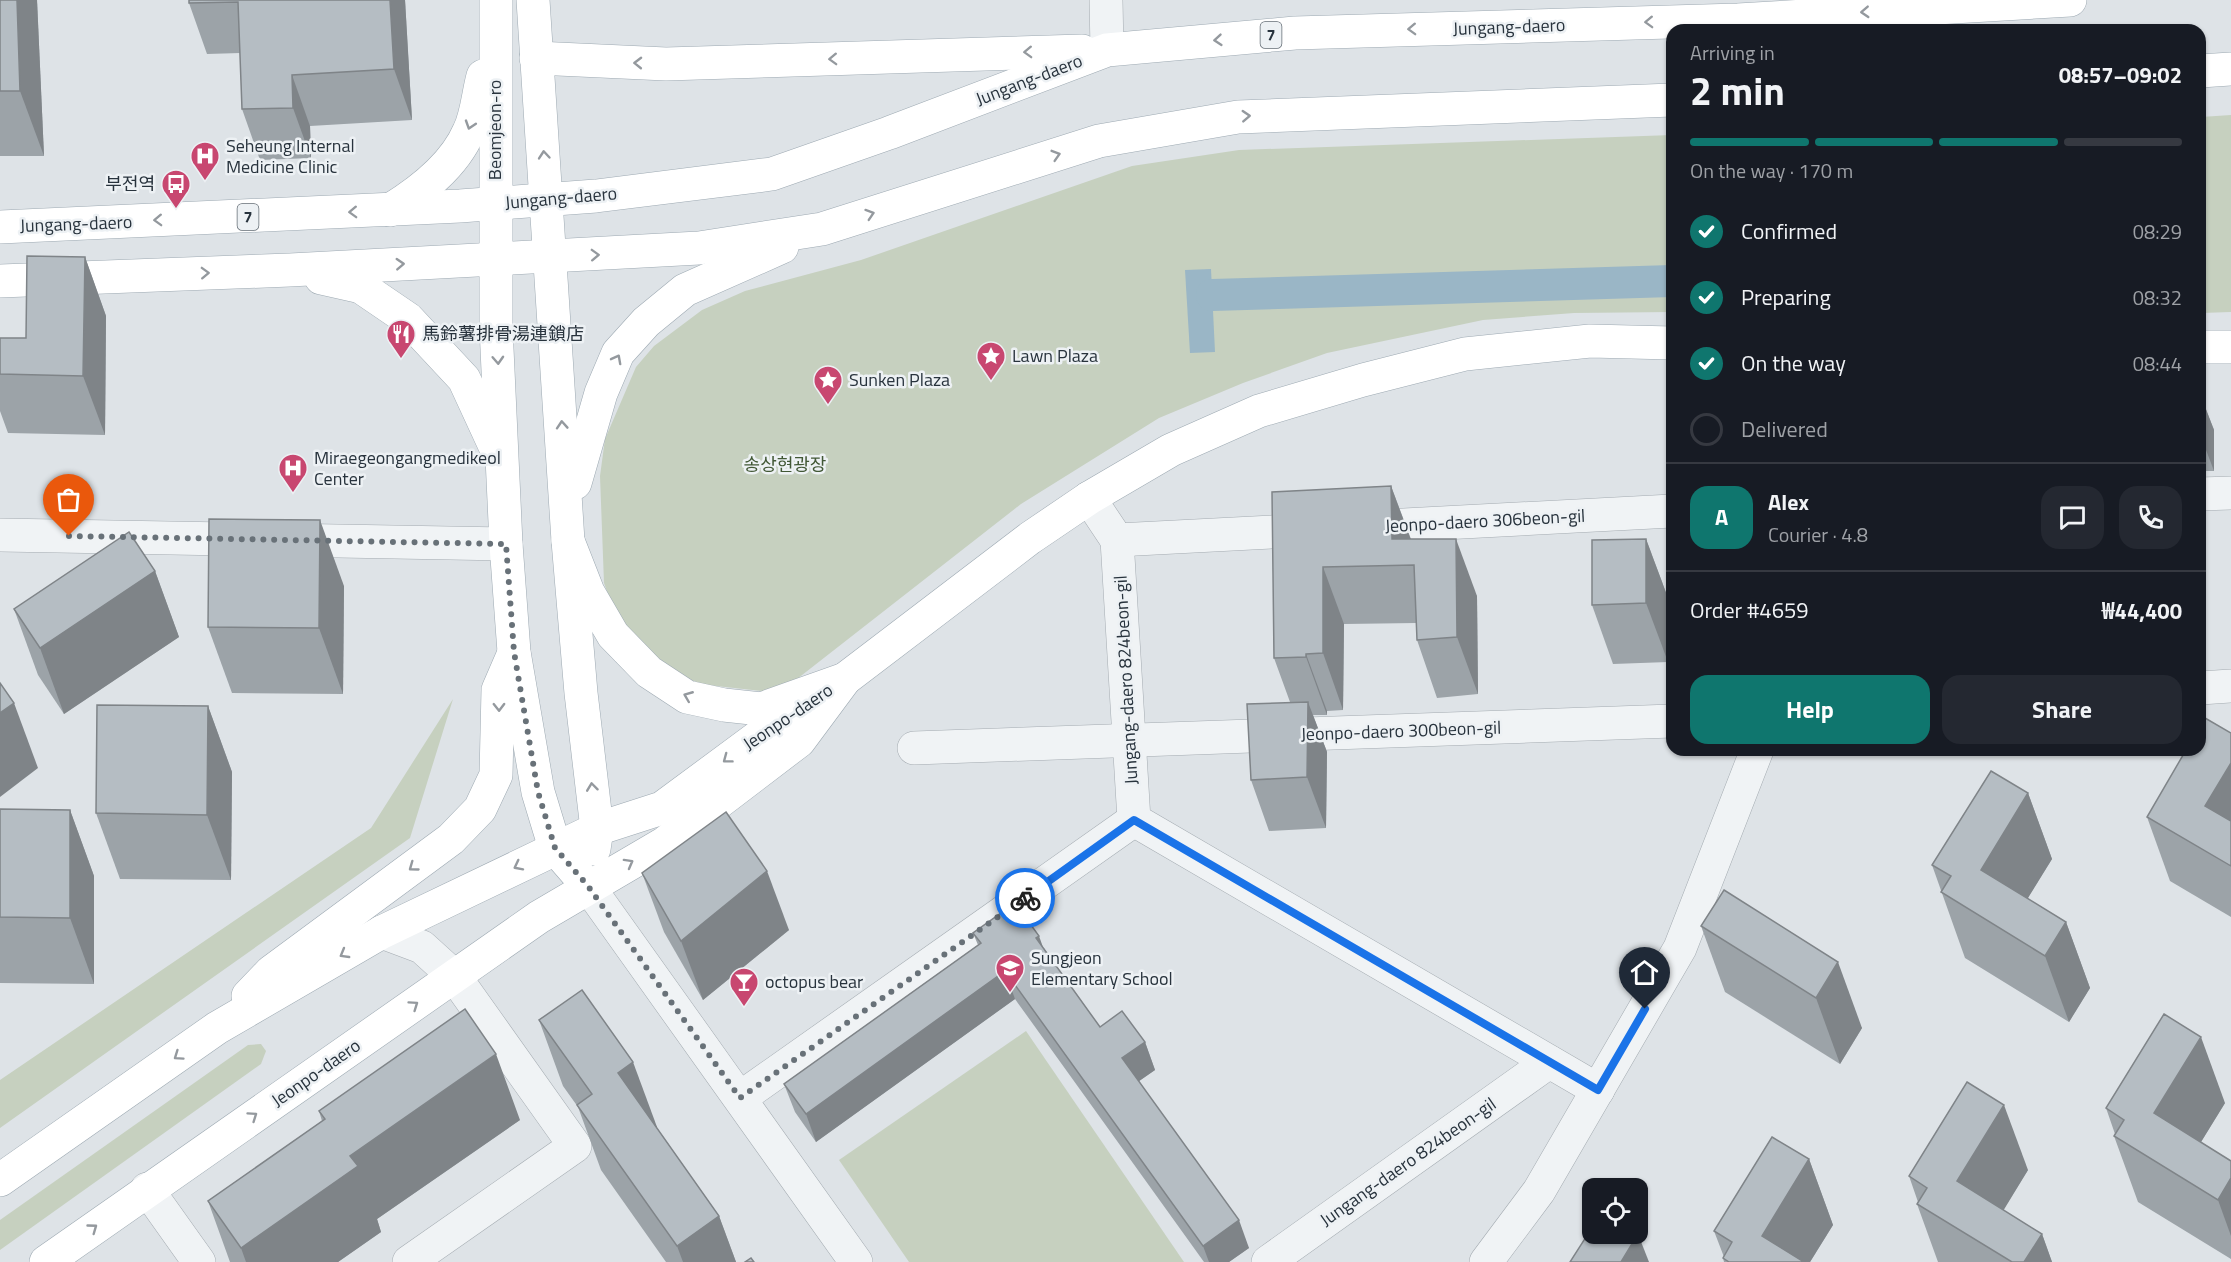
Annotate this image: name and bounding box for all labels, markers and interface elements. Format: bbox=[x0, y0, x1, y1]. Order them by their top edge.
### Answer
one-way arrow bbox=[1860, 6, 1869, 19]
street label: Jungang-daero bbox=[1452, 11, 1566, 42]
one-way arrow bbox=[1645, 16, 1654, 29]
road number: 7 bbox=[1260, 22, 1282, 48]
one-way arrow bbox=[1408, 23, 1417, 36]
one-way arrow bbox=[1213, 33, 1222, 46]
text: Arriving in bbox=[1690, 37, 1775, 68]
one-way arrow bbox=[1023, 46, 1032, 59]
street label: Jungang-daero bbox=[971, 47, 1086, 112]
one-way arrow bbox=[829, 52, 838, 65]
one-way arrow bbox=[634, 57, 643, 69]
text: 08:57–09:02 bbox=[2059, 58, 2182, 92]
text: 2 min bbox=[1690, 61, 1785, 120]
street label: Beomjeon-ro bbox=[481, 80, 508, 180]
one-way arrow bbox=[1242, 110, 1251, 123]
one-way arrow bbox=[465, 119, 477, 130]
place label: Seheung Internal Medicine Clinic bbox=[226, 132, 355, 180]
hospital icon: Seheung Internal Medicine Clinic bbox=[189, 140, 221, 182]
one-way arrow bbox=[1050, 150, 1061, 162]
one-way arrow bbox=[538, 151, 551, 160]
text: On the way · 170 m bbox=[1690, 155, 1853, 186]
bus stop icon: 부전역 bbox=[160, 168, 192, 210]
place label: 부전역 bbox=[105, 170, 155, 197]
street label: Jungang-daero bbox=[504, 179, 618, 216]
road number: 7 bbox=[238, 204, 258, 230]
one-way arrow bbox=[348, 205, 357, 218]
street label: Jungang-daero bbox=[19, 208, 133, 239]
one-way arrow bbox=[864, 209, 875, 221]
one-way arrow bbox=[153, 214, 162, 227]
text: Confirmed bbox=[1741, 214, 1837, 248]
icon: check bbox=[1690, 215, 1723, 248]
text: 08:29 bbox=[2133, 216, 2182, 247]
one-way arrow bbox=[590, 248, 599, 261]
one-way arrow bbox=[396, 258, 405, 271]
one-way arrow bbox=[201, 267, 210, 280]
text: Preparing bbox=[1741, 280, 1831, 314]
icon: check bbox=[1690, 281, 1723, 314]
text: 08:32 bbox=[2133, 282, 2182, 313]
restaurant icon: 馬鈴薯排骨湯連鎖店 bbox=[385, 318, 417, 360]
place label: 馬鈴薯排骨湯連鎖店 bbox=[422, 320, 584, 347]
place icon: Lawn Plaza bbox=[975, 340, 1007, 382]
place label: Lawn Plaza bbox=[1012, 342, 1098, 369]
text: On the way bbox=[1741, 346, 1846, 380]
icon: check bbox=[1690, 347, 1723, 380]
text: 08:44 bbox=[2133, 348, 2182, 379]
one-way arrow bbox=[491, 355, 504, 364]
one-way arrow bbox=[610, 355, 621, 365]
place icon: Sunken Plaza bbox=[812, 364, 844, 406]
place label: Sunken Plaza bbox=[849, 366, 950, 393]
text: Delivered bbox=[1741, 412, 1828, 446]
one-way arrow bbox=[556, 420, 569, 430]
place label: Miraegeongangmedikeol Center bbox=[314, 444, 501, 492]
park label: 송상현광장 bbox=[744, 451, 826, 478]
hospital icon: Miraegeongangmedikeol Center bbox=[277, 452, 309, 494]
pin bbox=[43, 474, 94, 536]
icon: bag bbox=[52, 483, 85, 516]
text: Alex bbox=[1768, 485, 1809, 519]
button: chat bbox=[2041, 486, 2104, 549]
button: phone bbox=[2119, 486, 2182, 549]
text: A bbox=[1715, 500, 1728, 534]
street label: Jeonpo-daero 306beon-gil bbox=[1384, 502, 1586, 539]
text: Courier · 4.8 bbox=[1768, 519, 1868, 550]
street label: Jungang-daero 824beon-gil bbox=[1107, 575, 1144, 785]
text: Order #4659 bbox=[1690, 593, 1809, 627]
text: ₩44,400 bbox=[2102, 594, 2182, 628]
button: Help bbox=[1690, 675, 1930, 744]
button: Share bbox=[1942, 675, 2182, 744]
street label: Jeonpo-daero bbox=[737, 676, 838, 757]
one-way arrow bbox=[684, 691, 695, 703]
one-way arrow bbox=[492, 702, 505, 711]
street label: Jeonpo-daero 300beon-gil bbox=[1300, 714, 1502, 747]
one-way arrow bbox=[723, 752, 734, 763]
one-way arrow bbox=[587, 782, 599, 791]
one-way arrow bbox=[514, 859, 525, 871]
one-way arrow bbox=[623, 859, 633, 870]
one-way arrow bbox=[408, 860, 419, 871]
courier bbox=[995, 868, 1055, 928]
icon: bike bbox=[1009, 882, 1042, 915]
place label: Sungjeon Elementary School bbox=[1031, 944, 1173, 992]
one-way arrow bbox=[340, 947, 350, 958]
pin bbox=[1619, 947, 1670, 1009]
school or university icon: Sungjeon Elementary School bbox=[994, 952, 1026, 994]
icon: home bbox=[1628, 956, 1661, 989]
bar icon: octopus bear bbox=[728, 966, 760, 1008]
place label: octopus bear bbox=[765, 968, 863, 995]
one-way arrow bbox=[407, 1002, 418, 1013]
street label: Jeonpo-daero bbox=[266, 1032, 366, 1113]
one-way arrow bbox=[173, 1049, 184, 1060]
street label: Jungang-daero 824beon-gil bbox=[1314, 1090, 1501, 1233]
one-way arrow bbox=[247, 1112, 258, 1123]
map controls bbox=[1582, 1178, 1648, 1244]
button: locate bbox=[1582, 1178, 1648, 1244]
one-way arrow bbox=[87, 1224, 98, 1235]

